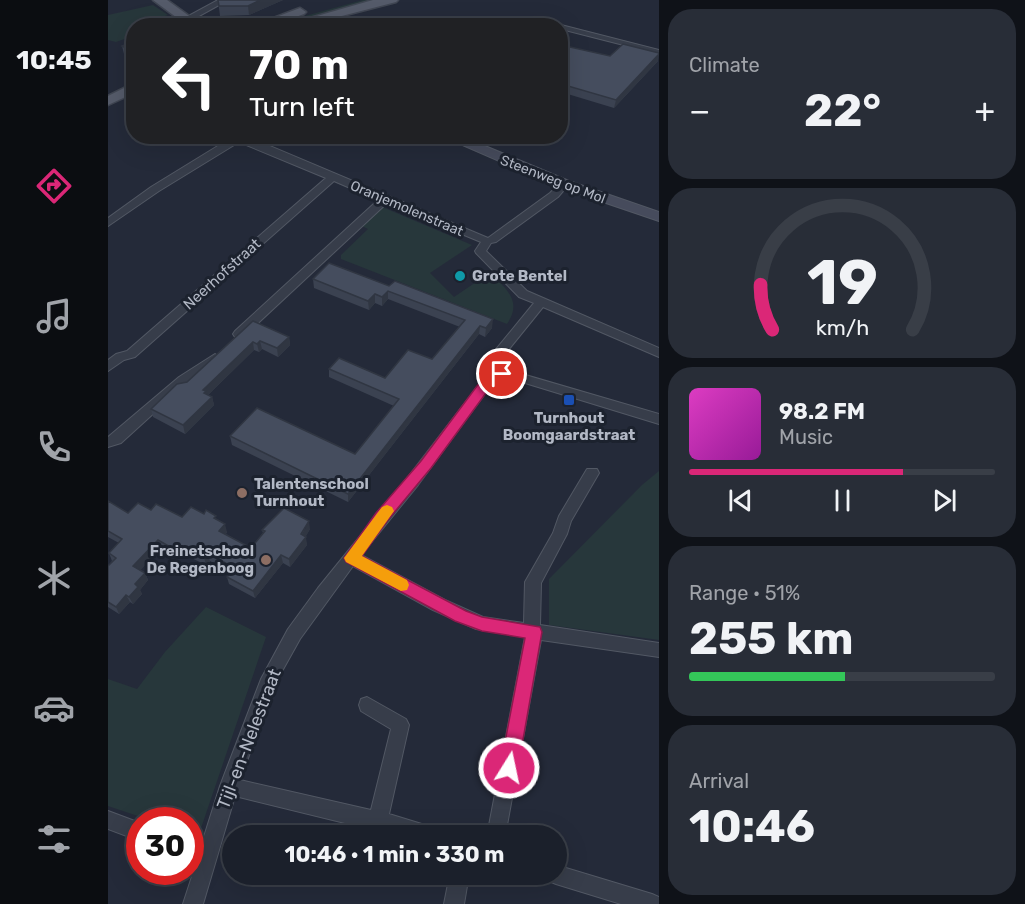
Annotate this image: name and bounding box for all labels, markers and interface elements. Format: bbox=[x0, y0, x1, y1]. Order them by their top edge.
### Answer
text: 70 m bbox=[249, 40, 349, 90]
icon: left bbox=[150, 42, 228, 120]
text: 10:45 bbox=[16, 44, 92, 76]
text: Climate bbox=[689, 53, 760, 77]
text: 22° bbox=[804, 84, 881, 137]
text: Turn left bbox=[249, 91, 354, 123]
text: − bbox=[689, 91, 710, 130]
text: + bbox=[974, 91, 995, 130]
street label: Steenweg op Mol bbox=[498, 152, 608, 207]
icon: directions bbox=[33, 165, 75, 207]
street label: Oranjemolenstraat bbox=[348, 177, 466, 240]
street label: Neerhofstraat bbox=[180, 235, 264, 313]
text: 19 bbox=[806, 246, 878, 320]
place label: Grote Bentel bbox=[472, 267, 567, 285]
marker: Grote Bentel bbox=[453, 269, 467, 283]
icon: music bbox=[33, 295, 75, 337]
text: km/h bbox=[815, 315, 869, 340]
pin bbox=[476, 348, 527, 399]
icon: arrive bbox=[485, 357, 518, 390]
marker: Turnhout Boomgaardstraat bbox=[562, 393, 576, 407]
text: 98.2 FM bbox=[779, 398, 865, 425]
place label: Turnhout Boomgaardstraat bbox=[503, 409, 635, 444]
text: Music bbox=[779, 425, 833, 449]
icon: phone bbox=[33, 426, 75, 468]
place label: Talentenschool Turnhout bbox=[254, 475, 369, 510]
icon: previous bbox=[724, 484, 757, 517]
icon: pause bbox=[826, 484, 859, 517]
icon: next bbox=[928, 484, 961, 517]
marker: Talentenschool Turnhout bbox=[235, 486, 249, 500]
place label: Freinetschool De Regenboog bbox=[147, 542, 254, 577]
marker: Freinetschool De Regenboog bbox=[259, 553, 273, 567]
icon: climate bbox=[33, 557, 75, 599]
text: Range · 51% bbox=[689, 581, 800, 605]
text: 255 km bbox=[689, 612, 854, 665]
street label: Tijl-en-Nelestraat bbox=[212, 666, 286, 812]
icon: car bbox=[33, 687, 75, 729]
position arrow bbox=[477, 736, 541, 800]
text: Arrival bbox=[689, 769, 749, 793]
text: 10:46 bbox=[689, 800, 815, 853]
speed limit sign: 30 bbox=[126, 807, 204, 885]
icon: filters bbox=[33, 818, 75, 860]
text: 10:46 · 1 min · 330 m bbox=[285, 841, 504, 868]

